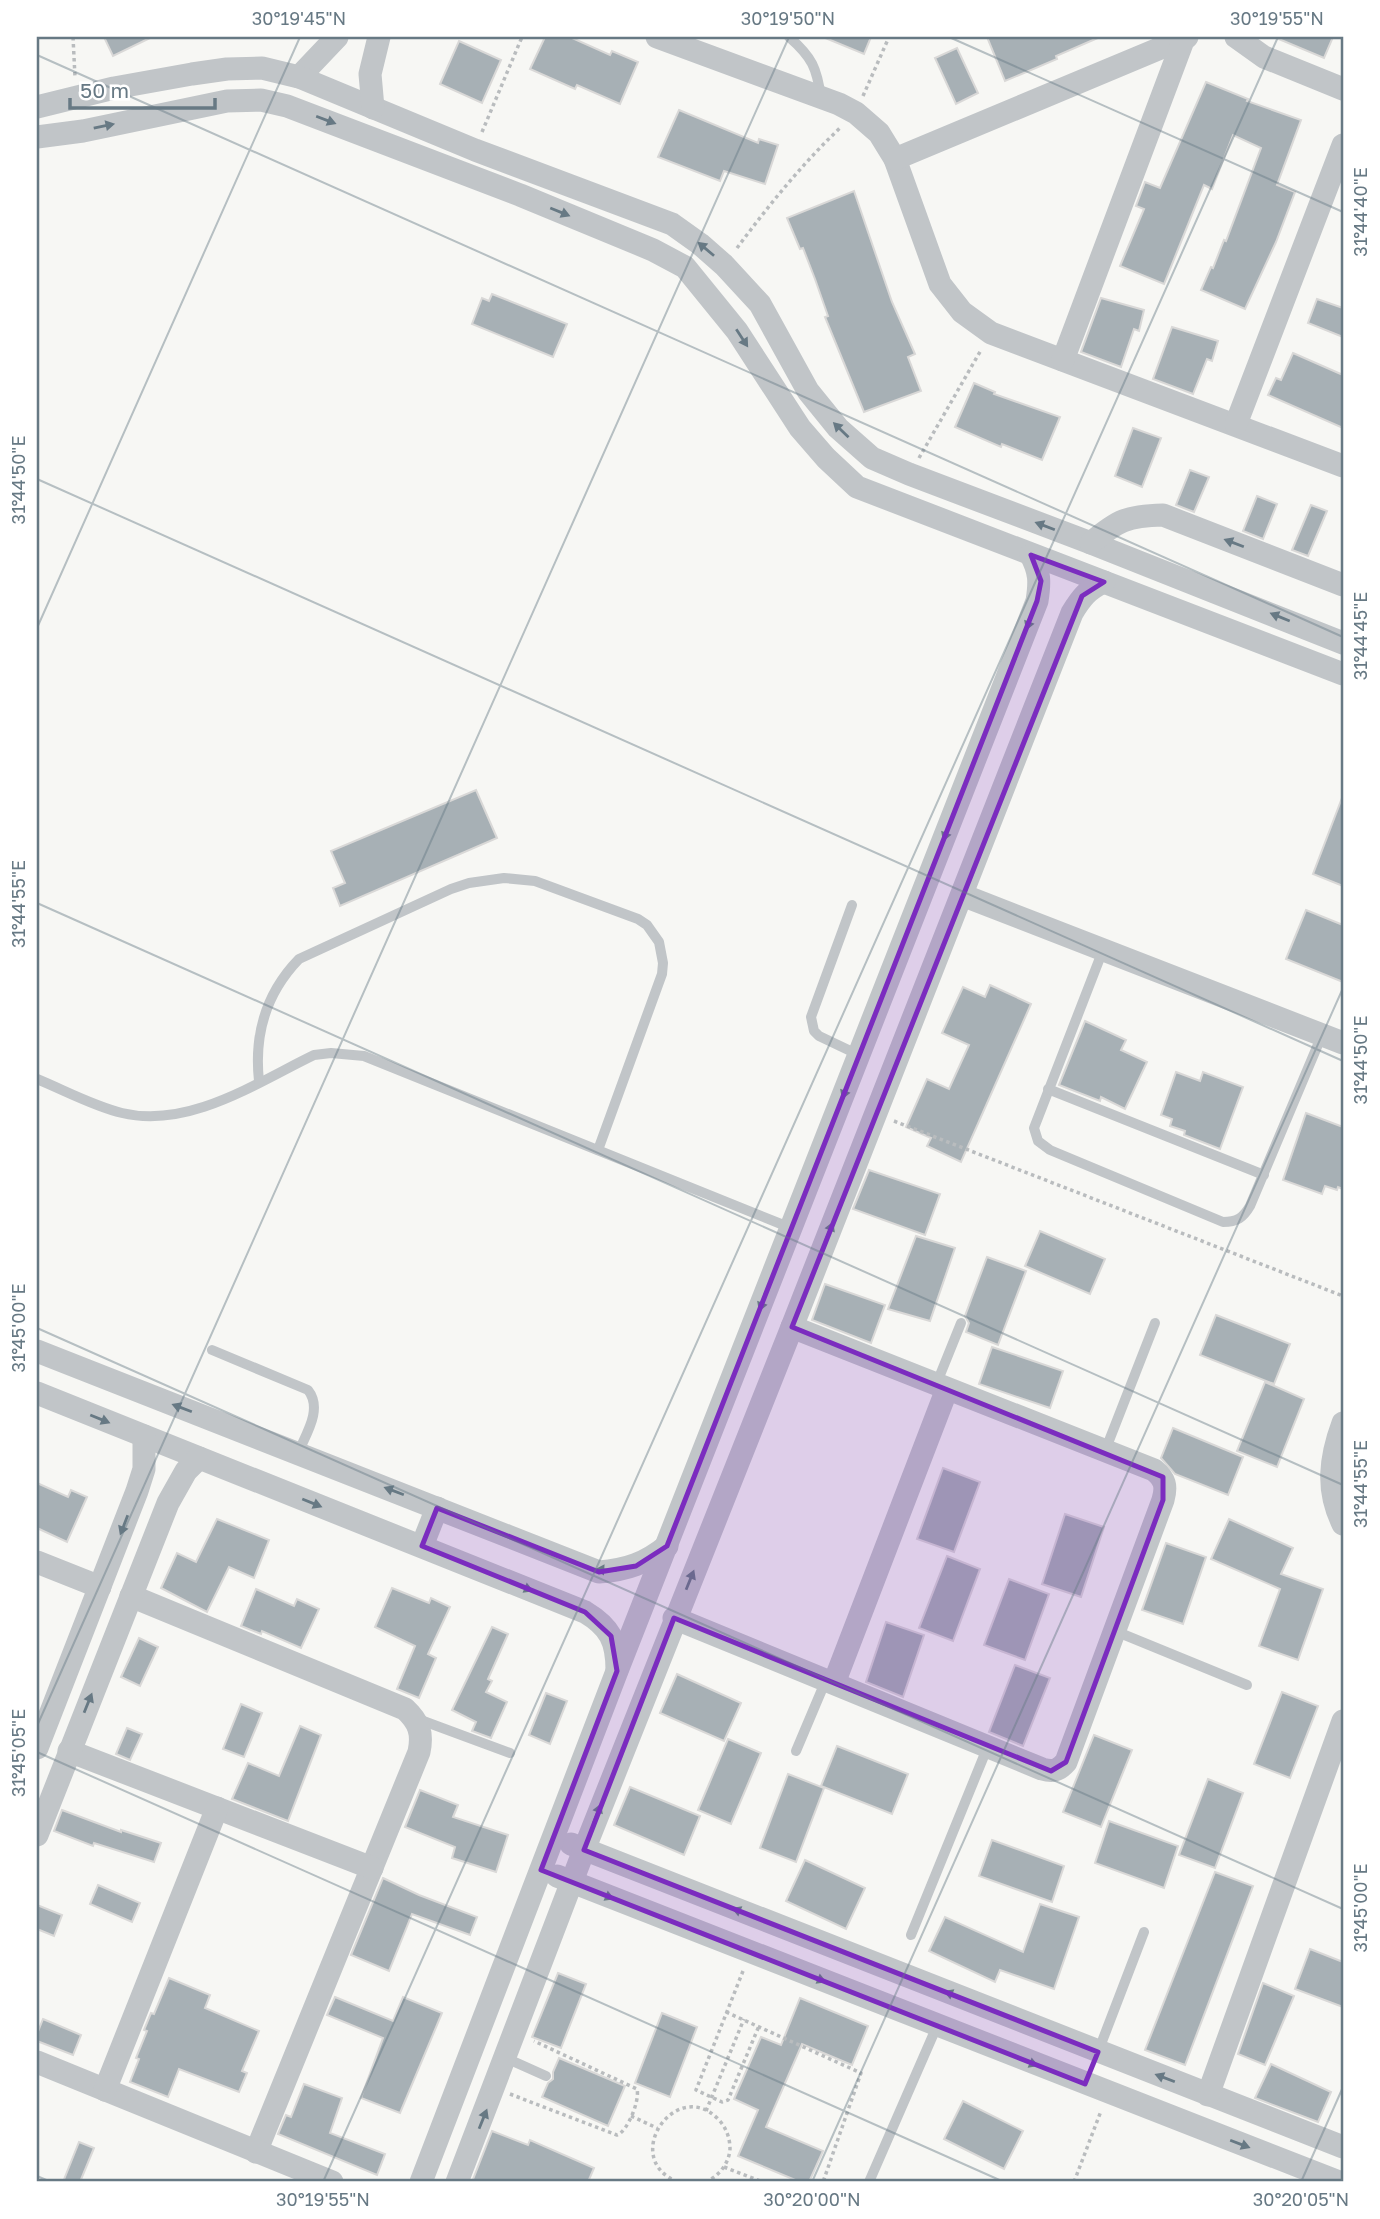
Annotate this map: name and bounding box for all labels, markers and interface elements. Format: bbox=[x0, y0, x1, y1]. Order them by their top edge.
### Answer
text: 30°19'45"N bbox=[252, 7, 346, 29]
text: 30°19'50"N bbox=[741, 7, 835, 29]
text: 30°19'55"N bbox=[1230, 7, 1324, 29]
scale bar bbox=[70, 66, 215, 110]
text: 50 m bbox=[80, 77, 129, 103]
one-way arrow bbox=[315, 115, 336, 126]
one-way arrow bbox=[93, 121, 115, 132]
text: 31°44'40"E bbox=[1349, 167, 1371, 257]
one-way arrow bbox=[550, 207, 571, 218]
one-way arrow bbox=[698, 242, 716, 257]
one-way arrow bbox=[735, 329, 748, 348]
one-way arrow bbox=[834, 422, 850, 439]
text: 31°44'50"E bbox=[7, 436, 29, 524]
one-way arrow bbox=[1035, 520, 1056, 531]
one-way arrow bbox=[1223, 537, 1244, 548]
text: 31°44'45"E bbox=[1349, 592, 1371, 680]
one-way arrow bbox=[1024, 609, 1035, 630]
one-way arrow bbox=[1269, 612, 1290, 623]
one-way arrow bbox=[941, 821, 952, 842]
text: 31°44'55"E bbox=[7, 860, 29, 948]
text: 31°44'50"E bbox=[1349, 1016, 1371, 1104]
one-way arrow bbox=[840, 1078, 851, 1099]
one-way arrow bbox=[824, 1222, 835, 1243]
text: 31°45'00"E bbox=[7, 1284, 29, 1372]
one-way arrow bbox=[757, 1290, 768, 1311]
one-way arrow bbox=[171, 1402, 192, 1413]
one-way arrow bbox=[90, 1413, 111, 1424]
text: 31°44'55"E bbox=[1349, 1440, 1371, 1528]
one-way arrow bbox=[383, 1485, 404, 1496]
one-way arrow bbox=[301, 1497, 322, 1508]
one-way arrow bbox=[119, 1515, 130, 1536]
one-way arrow bbox=[595, 1565, 617, 1576]
one-way arrow bbox=[684, 1569, 695, 1590]
one-way arrow bbox=[513, 1581, 534, 1592]
one-way arrow bbox=[83, 1692, 94, 1713]
text: 31°45'05"E bbox=[7, 1709, 29, 1797]
one-way arrow bbox=[592, 1804, 603, 1825]
text: 31°45'00"E bbox=[1349, 1864, 1371, 1952]
one-way arrow bbox=[594, 1889, 615, 1900]
one-way arrow bbox=[731, 1906, 752, 1917]
one-way arrow bbox=[806, 1973, 827, 1984]
one-way arrow bbox=[943, 1990, 964, 2001]
one-way arrow bbox=[1017, 2056, 1038, 2067]
one-way arrow bbox=[1155, 2073, 1176, 2084]
one-way arrow bbox=[477, 2108, 488, 2129]
one-way arrow bbox=[1229, 2138, 1250, 2149]
text: 30°19'55"N bbox=[276, 2188, 370, 2210]
text: 30°20'00"N bbox=[763, 2188, 861, 2210]
text: 30°20'05"N bbox=[1253, 2188, 1349, 2210]

